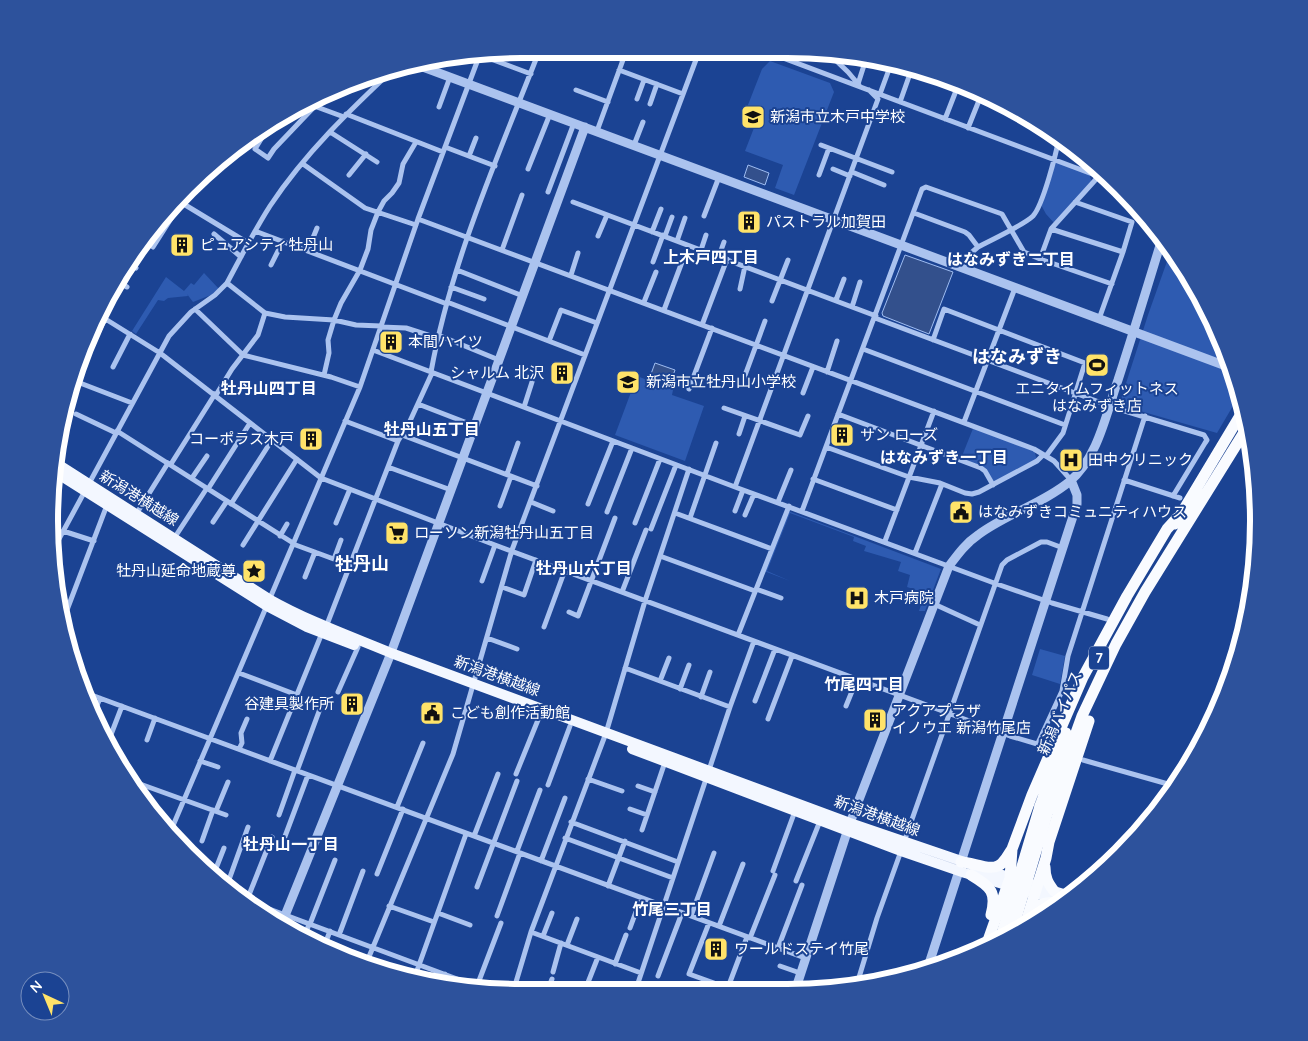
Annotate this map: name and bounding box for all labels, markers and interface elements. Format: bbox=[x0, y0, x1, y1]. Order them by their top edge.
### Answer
school or university icon: 新潟市立木戸中学校 bbox=[740, 104, 766, 130]
place label: 新潟市立木戸中学校 bbox=[770, 107, 905, 126]
building icon: パストラル加賀田 bbox=[736, 209, 762, 235]
place label: パストラル加賀田 bbox=[766, 212, 886, 231]
building icon: ピュアシティ牡丹山 bbox=[169, 232, 195, 258]
place label: ピュアシティ牡丹山 bbox=[200, 235, 333, 254]
district label: 上木戸四丁目 bbox=[663, 247, 759, 267]
district label: はなみずき二丁目 bbox=[947, 249, 1075, 269]
building icon: 本間ハイツ bbox=[378, 329, 404, 355]
place label: 本間ハイツ bbox=[408, 332, 483, 351]
district label: はなみずき bbox=[972, 345, 1062, 368]
sports icon: エニタイムフィットネス はなみずき店 bbox=[1084, 352, 1110, 378]
building icon: シャルム 北沢 bbox=[549, 360, 575, 386]
place label: シャルム 北沢 bbox=[450, 363, 544, 382]
school or university icon: 新潟市立牡丹山小学校 bbox=[615, 369, 641, 395]
place label: 新潟市立牡丹山小学校 bbox=[646, 372, 796, 391]
district label: 牡丹山四丁目 bbox=[221, 378, 317, 398]
place label: エニタイムフィットネス はなみずき店 bbox=[1015, 379, 1179, 415]
district label: 牡丹山五丁目 bbox=[384, 419, 480, 439]
building icon: サン ローズ bbox=[829, 422, 855, 448]
place label: サン ローズ bbox=[860, 425, 938, 444]
building icon: コーポラス木戸 bbox=[298, 426, 324, 452]
place label: コーポラス木戸 bbox=[189, 429, 294, 448]
district label: はなみずき一丁目 bbox=[880, 447, 1008, 467]
hospital icon: 田中クリニック bbox=[1058, 447, 1084, 473]
place label: 田中クリニック bbox=[1088, 450, 1193, 469]
street label: 新潟港横越線 bbox=[96, 466, 182, 529]
public building icon: はなみずきコミュニティハウス bbox=[948, 499, 974, 525]
place label: はなみずきコミュニティハウス bbox=[978, 502, 1187, 521]
supermarket icon: ローソン新潟牡丹山五丁目 bbox=[384, 520, 410, 546]
place label: ローソン新潟牡丹山五丁目 bbox=[414, 523, 594, 542]
district label: 牡丹山 bbox=[335, 552, 389, 575]
place icon: 牡丹山延命地蔵尊 bbox=[241, 558, 267, 584]
district label: 牡丹山六丁目 bbox=[536, 558, 632, 578]
place label: 牡丹山延命地蔵尊 bbox=[116, 561, 236, 580]
hospital icon: 木戸病院 bbox=[844, 585, 870, 611]
place label: 木戸病院 bbox=[874, 588, 934, 607]
road number: 7 bbox=[1089, 646, 1109, 670]
street label: 新潟港横越線 bbox=[452, 651, 543, 700]
street label: 新潟バイパス bbox=[1033, 668, 1086, 758]
district label: 竹尾四丁目 bbox=[824, 674, 904, 694]
building icon: 谷建具製作所 bbox=[339, 691, 365, 717]
place label: 谷建具製作所 bbox=[244, 694, 334, 713]
public building icon: こども創作活動館 bbox=[419, 700, 445, 726]
place label: アクアプラザ イノウエ 新潟竹尾店 bbox=[892, 701, 1031, 737]
place label: こども創作活動館 bbox=[450, 703, 570, 722]
building icon: アクアプラザ イノウエ 新潟竹尾店 bbox=[862, 707, 888, 733]
street label: 新潟港横越線 bbox=[832, 791, 923, 840]
district label: 牡丹山一丁目 bbox=[243, 834, 339, 854]
district label: 竹尾三丁目 bbox=[632, 899, 712, 919]
building icon: ワールドステイ竹尾 bbox=[703, 936, 729, 962]
place label: ワールドステイ竹尾 bbox=[734, 939, 869, 958]
north arrow bbox=[20, 971, 70, 1021]
text: N bbox=[26, 977, 46, 997]

